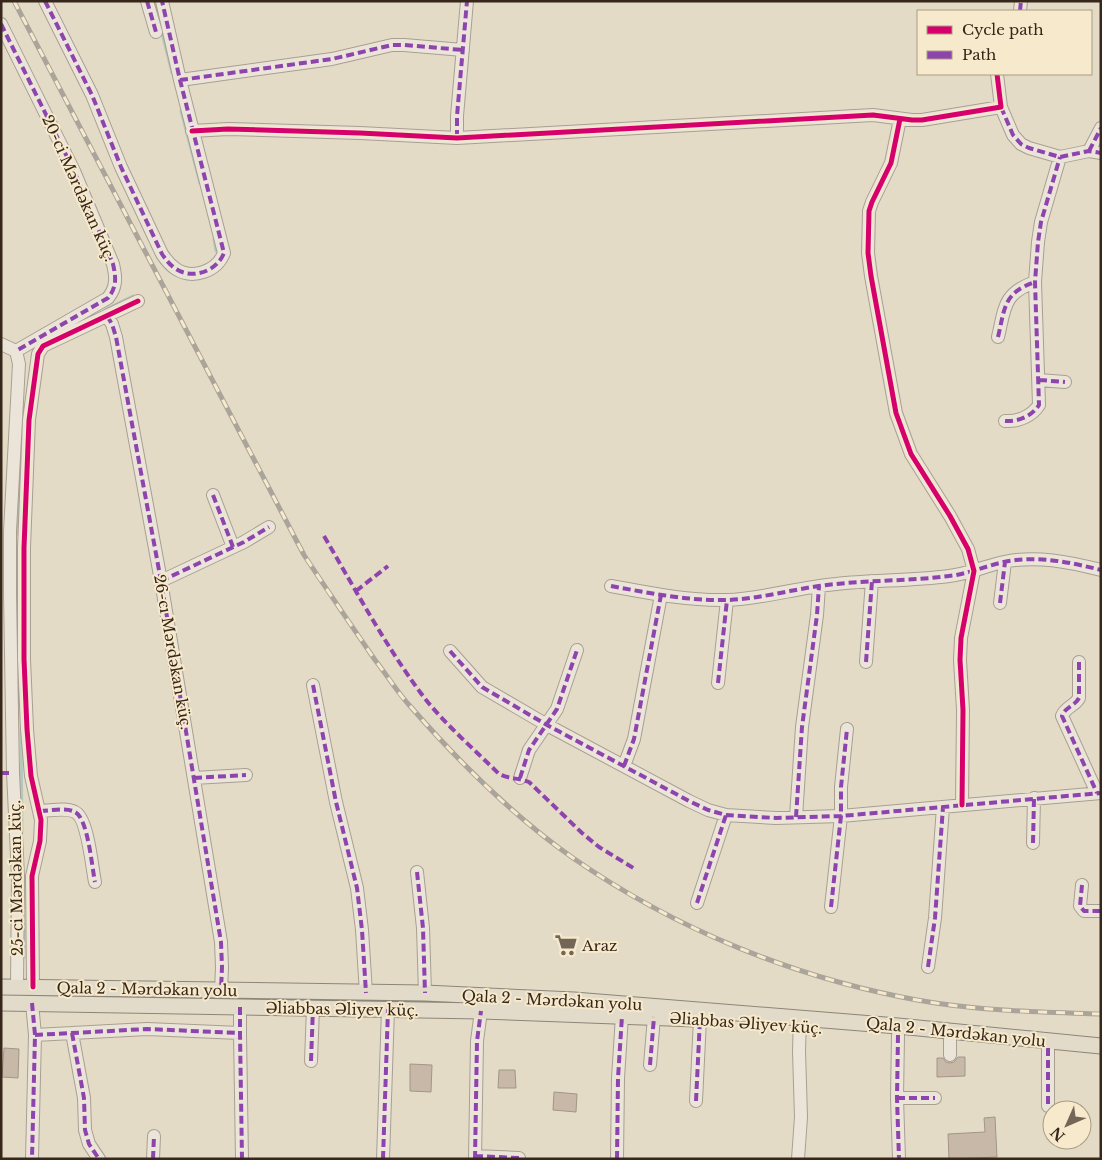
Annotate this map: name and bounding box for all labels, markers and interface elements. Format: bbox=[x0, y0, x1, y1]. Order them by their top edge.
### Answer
legend bbox=[917, 10, 1092, 75]
text: Cycle path bbox=[962, 20, 1044, 39]
text: Path bbox=[962, 45, 996, 64]
street label: 20-ci Mərdəkan küç. bbox=[38, 112, 120, 264]
street label: 26-cı Mərdəkan küç. bbox=[150, 573, 196, 731]
street label: 25-ci Mərdəkan küç. bbox=[5, 800, 27, 956]
supermarket icon: Araz bbox=[553, 932, 579, 958]
place label: Araz bbox=[581, 936, 617, 955]
street label: Qala 2 - Mərdəkan yolu bbox=[56, 978, 238, 1000]
street label: Qala 2 - Mərdəkan yolu bbox=[461, 986, 643, 1014]
street label: Əliabbas Əliyev küç. bbox=[265, 998, 419, 1020]
street label: Əliabbas Əliyev küç. bbox=[669, 1008, 823, 1038]
street label: Qala 2 - Mərdəkan yolu bbox=[865, 1013, 1047, 1051]
north arrow bbox=[1042, 1100, 1092, 1150]
text: N bbox=[1047, 1123, 1069, 1145]

